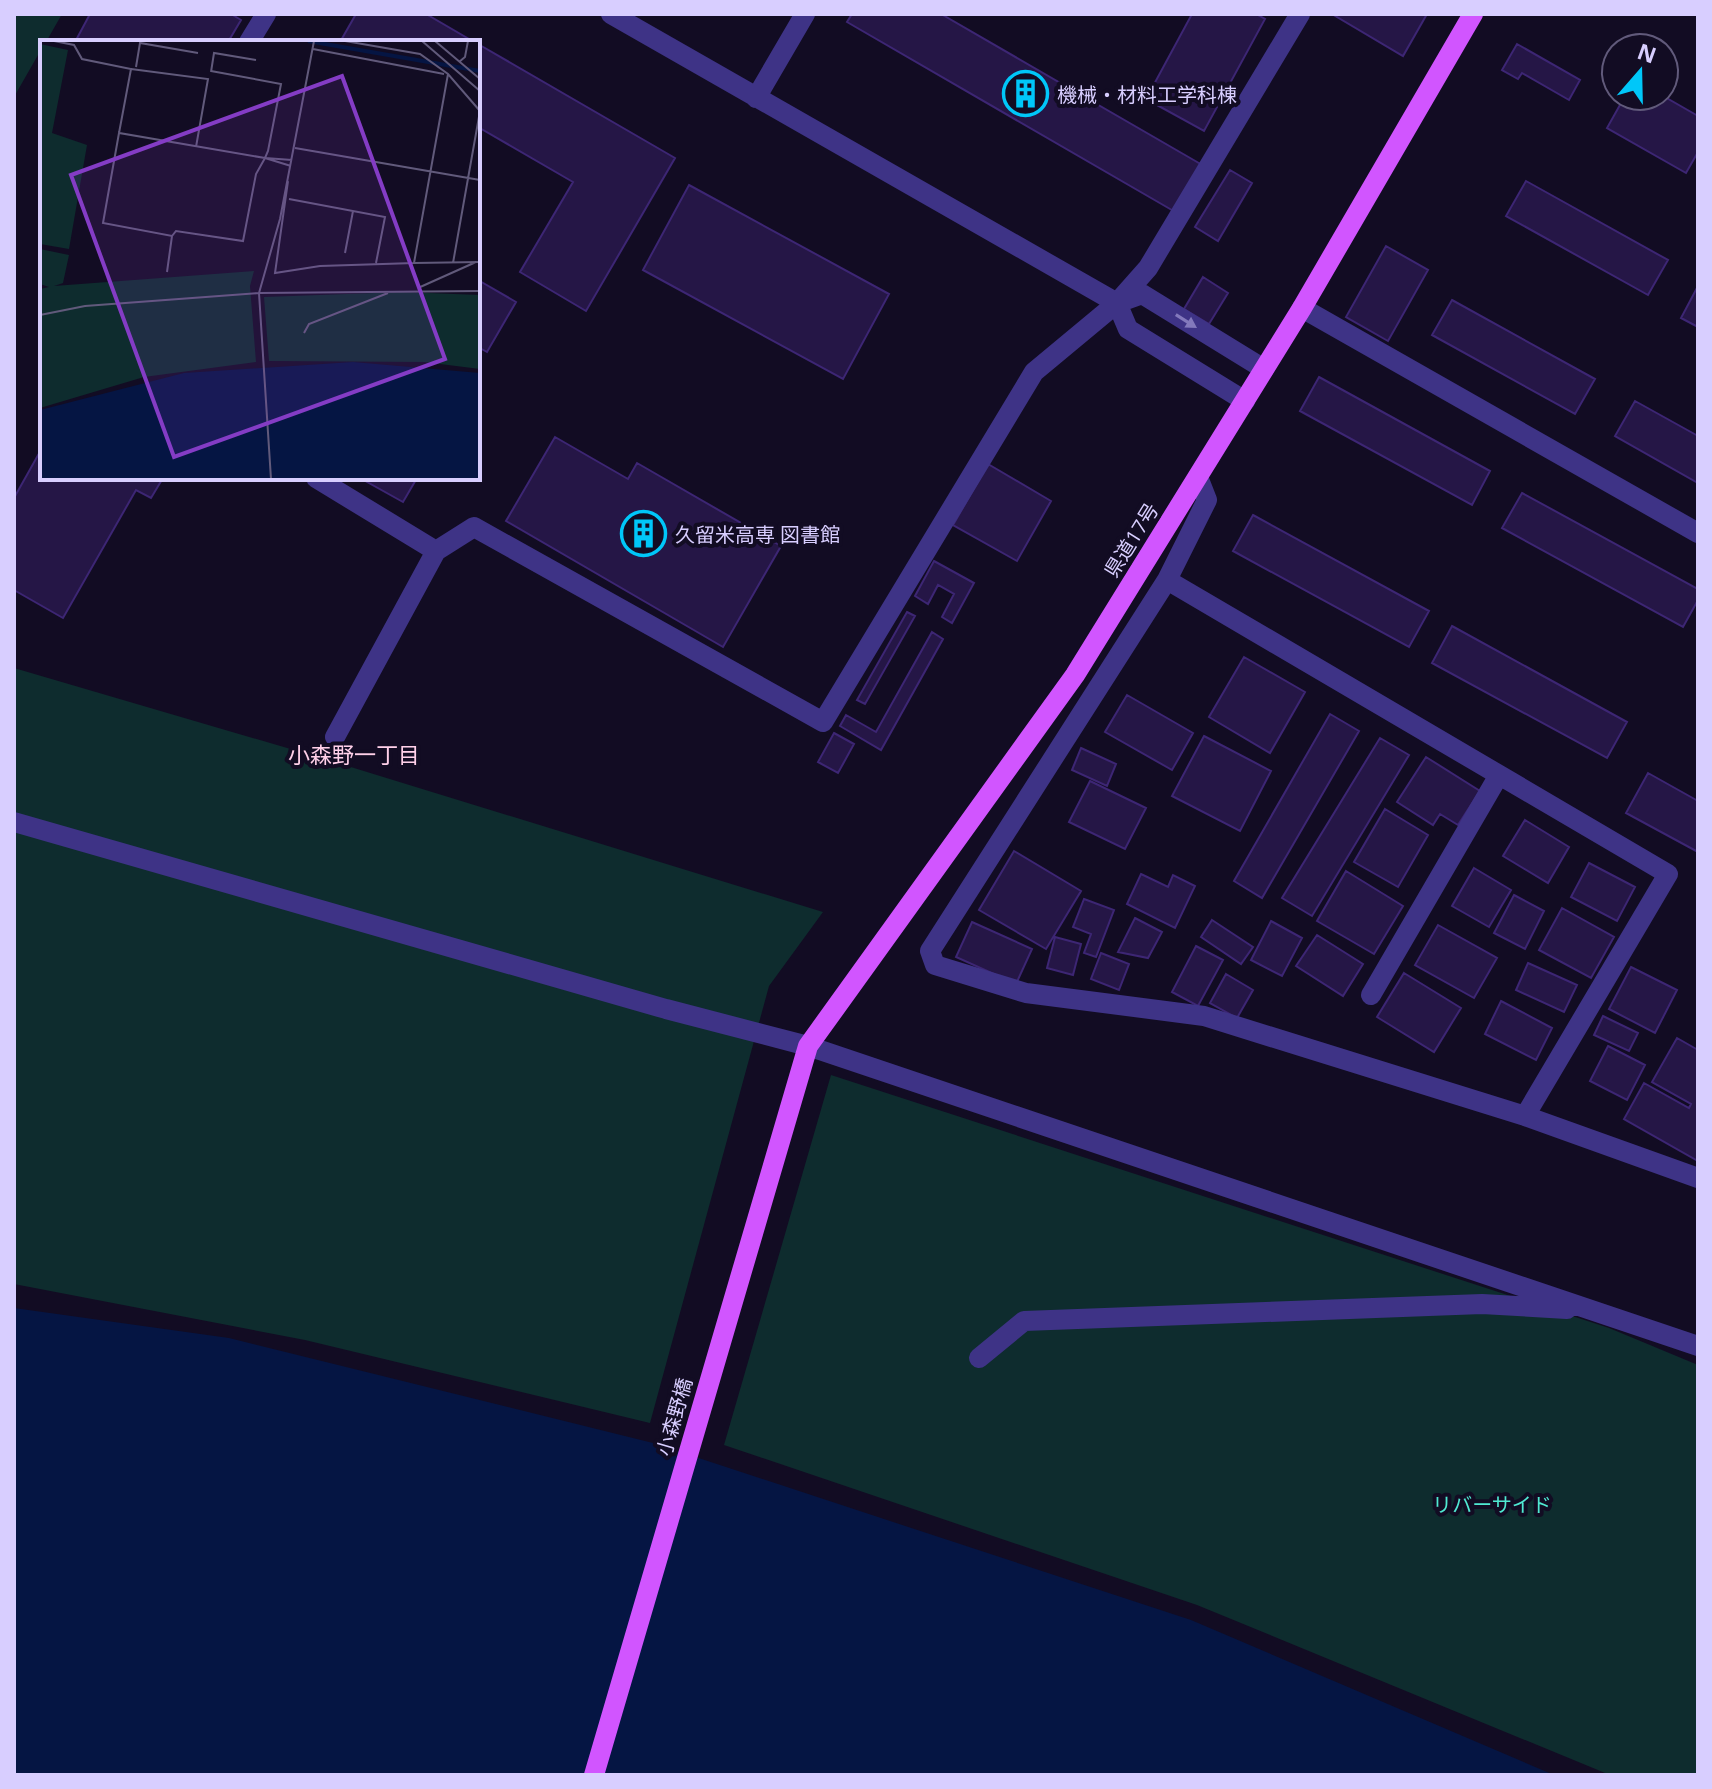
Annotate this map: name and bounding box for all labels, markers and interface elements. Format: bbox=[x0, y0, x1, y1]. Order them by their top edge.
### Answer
north arrow bbox=[1600, 32, 1680, 112]
text: N bbox=[1634, 35, 1661, 69]
inset map bbox=[40, 40, 480, 480]
building icon: 機械・材料工学科棟 bbox=[1002, 70, 1050, 118]
place label: 機械・材料工学科棟 bbox=[1057, 81, 1237, 108]
one-way arrow bbox=[1175, 313, 1197, 327]
street label: 県道17号 bbox=[1098, 498, 1164, 582]
building icon: 久留米高専 図書館 bbox=[620, 510, 668, 558]
place label: 久留米高専 図書館 bbox=[675, 521, 840, 548]
district label: 小森野一丁目 bbox=[288, 739, 420, 769]
street label: 小森野橋 bbox=[650, 1375, 698, 1459]
park label: リバーサイド bbox=[1432, 1491, 1552, 1518]

